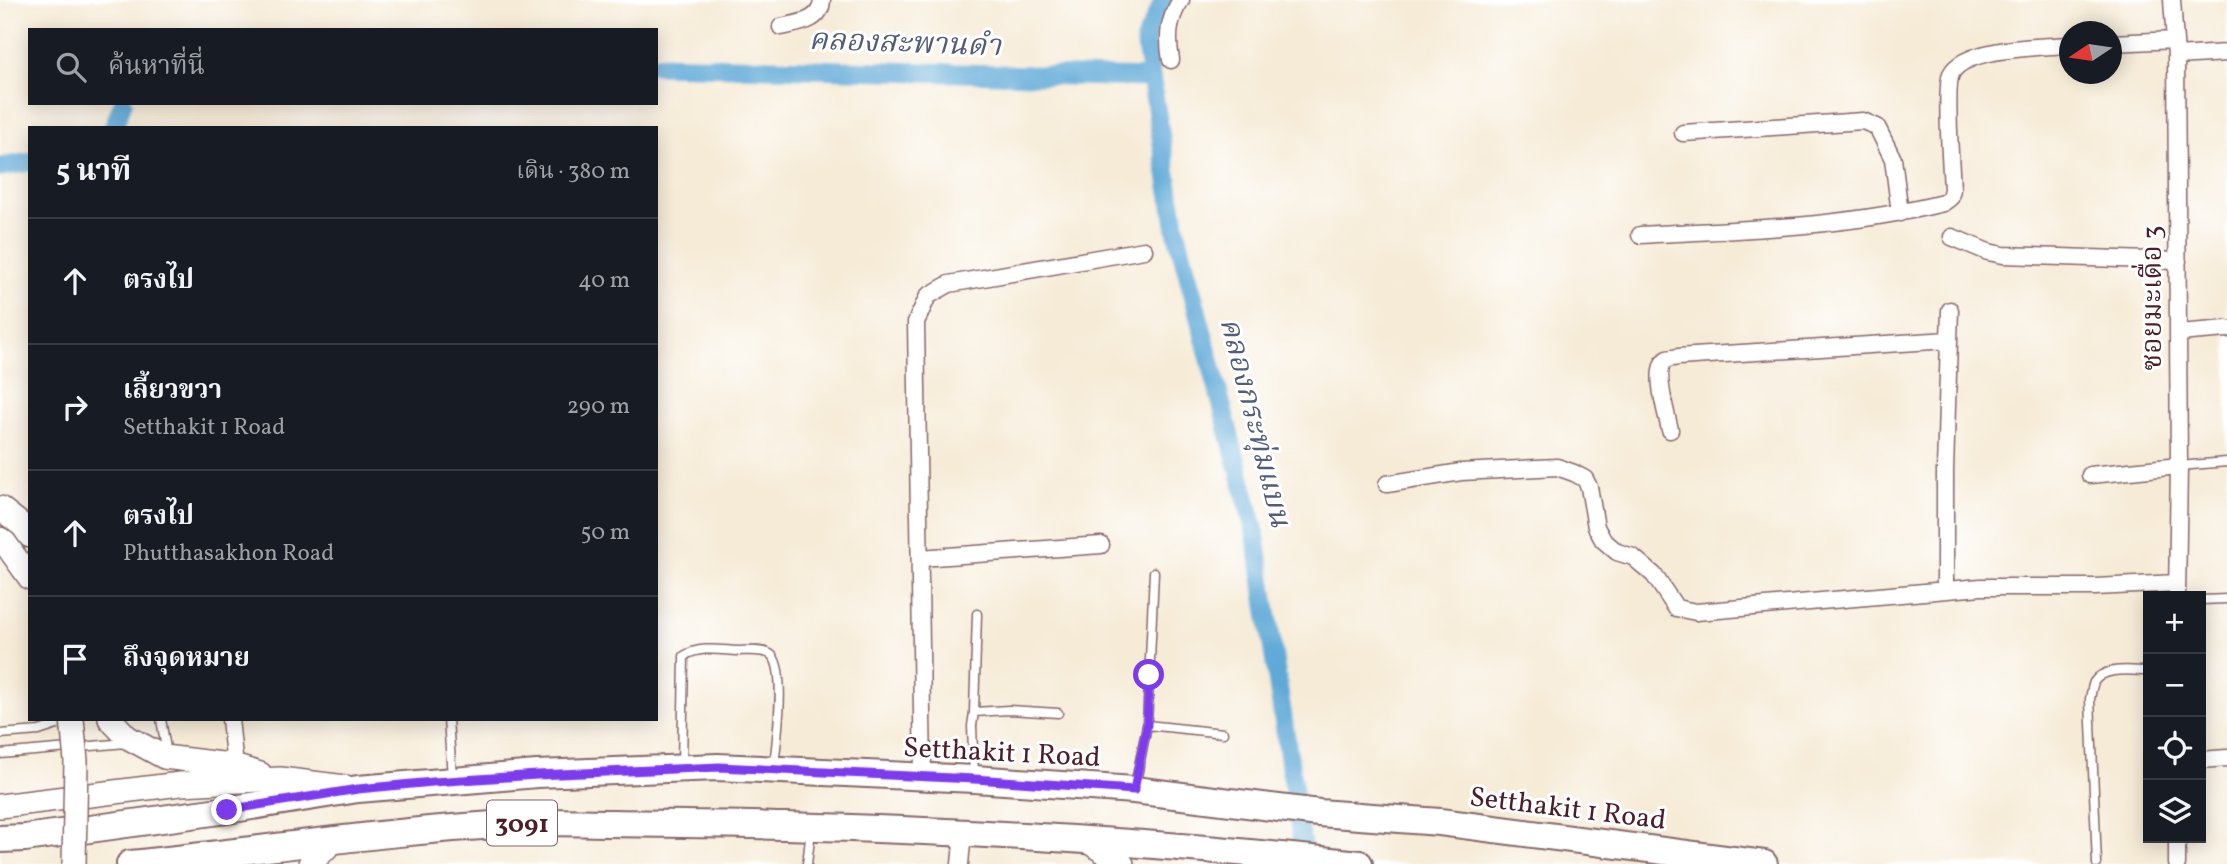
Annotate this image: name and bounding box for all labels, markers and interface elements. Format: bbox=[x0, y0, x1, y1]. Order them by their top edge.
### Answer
water label: คลองสะพานดำ bbox=[808, 20, 1003, 68]
north arrow bbox=[2059, 21, 2122, 84]
search box bbox=[28, 28, 658, 105]
icon: search bbox=[52, 48, 90, 86]
text: ค้นหาที่นี่ bbox=[108, 49, 205, 85]
text: 5 นาที bbox=[56, 151, 131, 193]
text: เดิน · 380 m bbox=[516, 156, 630, 188]
street label: ซอยมะเดื่อ 3 bbox=[2131, 225, 2173, 371]
icon: ahead bbox=[56, 262, 94, 300]
text: ตรงไป bbox=[123, 263, 194, 299]
text: 40 m bbox=[578, 265, 630, 297]
water label: คลองกระทุ่มแบน bbox=[1208, 313, 1300, 532]
text: เลี้ยวขวา bbox=[123, 373, 222, 409]
icon: right bbox=[56, 388, 94, 426]
text: 290 m bbox=[567, 391, 630, 423]
text: Setthakit 1 Road bbox=[123, 412, 285, 444]
text: ตรงไป bbox=[123, 499, 194, 535]
icon: ahead bbox=[56, 514, 94, 552]
text: 50 m bbox=[581, 517, 630, 549]
text: Phutthasakhon Road bbox=[123, 538, 334, 570]
map controls bbox=[2143, 591, 2206, 843]
button: + bbox=[2143, 591, 2206, 654]
icon: arrive bbox=[56, 640, 94, 678]
text: ถึงจุดหมาย bbox=[123, 641, 250, 677]
button: − bbox=[2143, 654, 2206, 717]
route start bbox=[1133, 659, 1164, 690]
button: locate bbox=[2143, 717, 2206, 780]
street label: Setthakit 1 Road bbox=[902, 729, 1102, 778]
street label: Setthakit 1 Road bbox=[1467, 778, 1668, 841]
button: layers bbox=[2143, 780, 2206, 843]
route end bbox=[211, 794, 242, 825]
road number: 3091 bbox=[487, 800, 557, 846]

